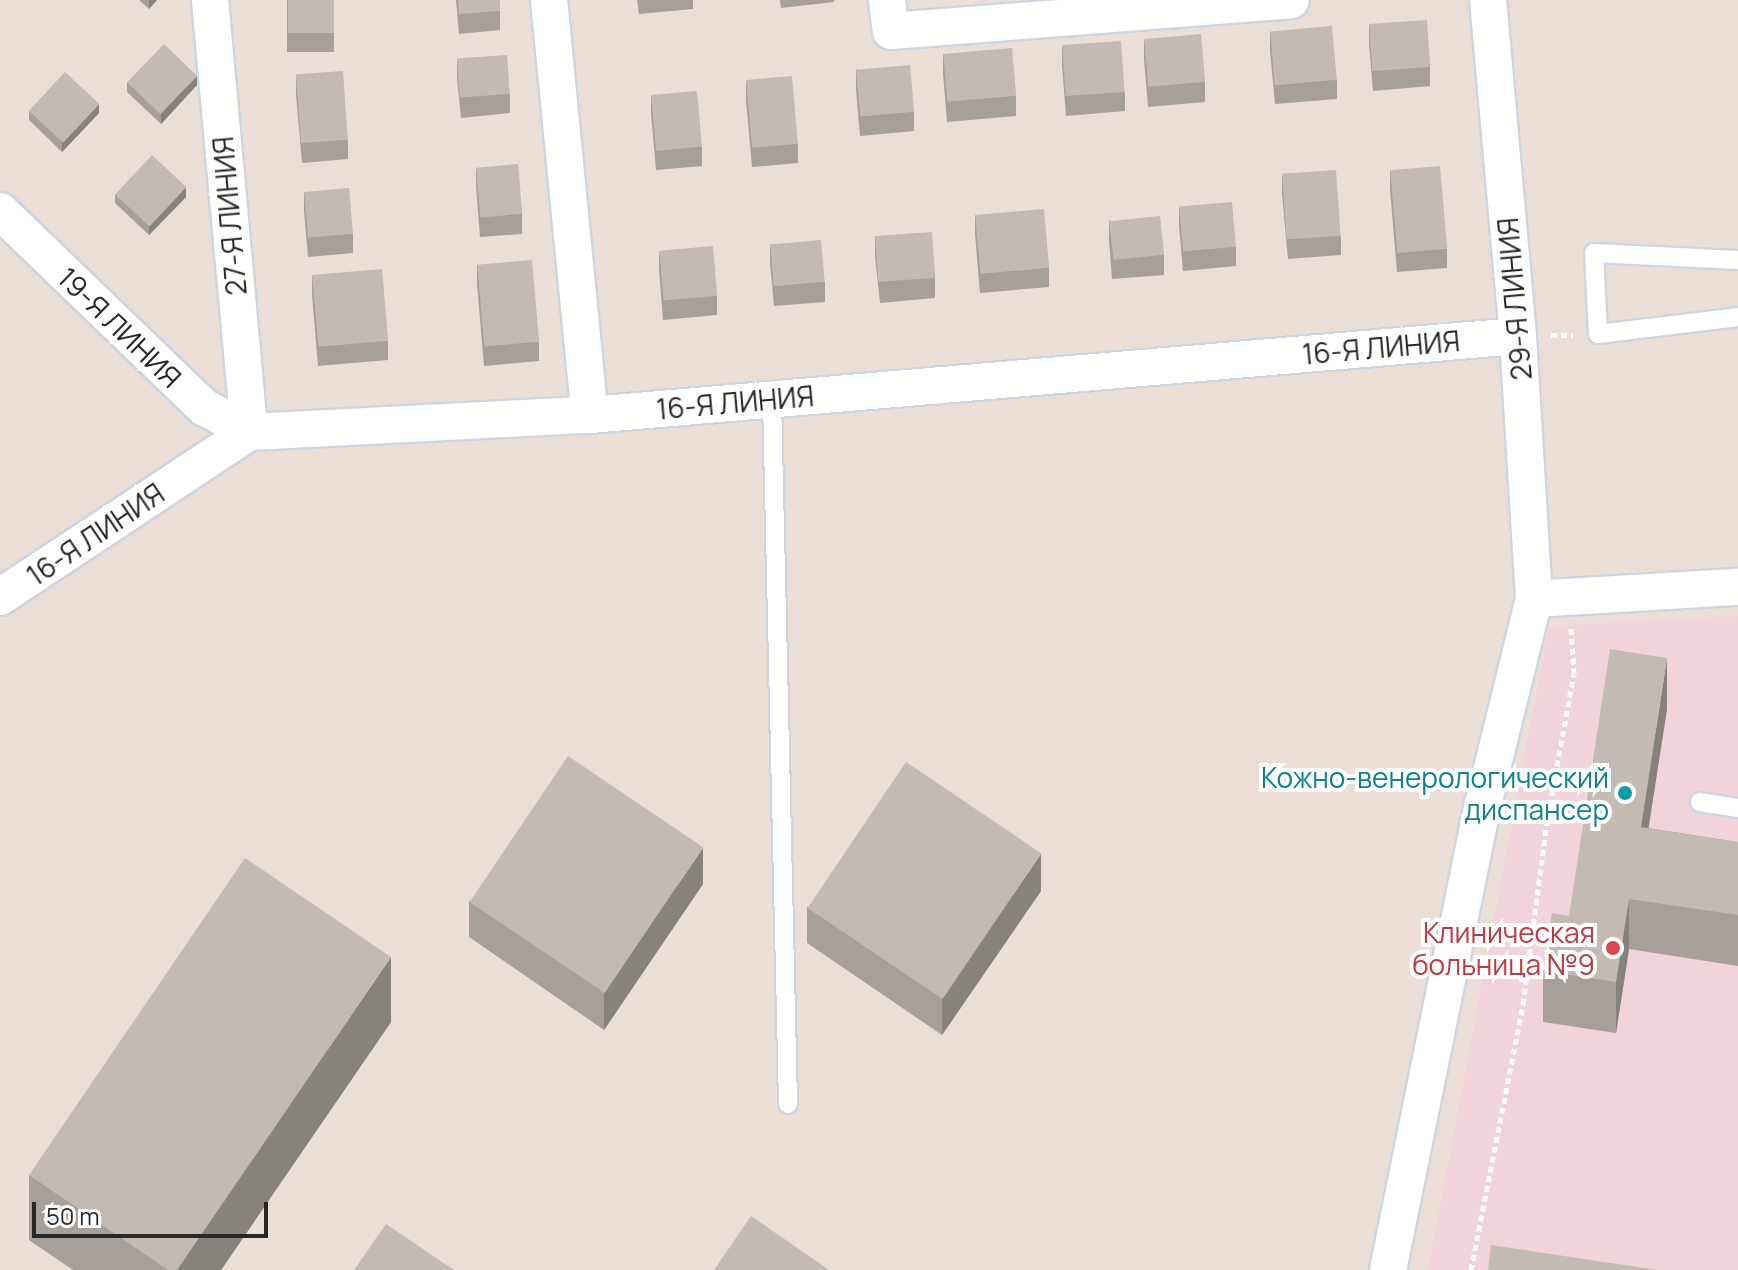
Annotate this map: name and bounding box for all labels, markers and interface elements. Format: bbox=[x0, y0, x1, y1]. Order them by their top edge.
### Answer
street label: 27-Я ЛИНИЯ bbox=[205, 135, 253, 297]
street label: 29-Я ЛИНИЯ bbox=[1490, 216, 1538, 382]
street label: 19-Я ЛИНИЯ bbox=[51, 260, 189, 394]
street label: 16-Я ЛИНИЯ bbox=[1301, 323, 1461, 371]
street label: 16-Я ЛИНИЯ bbox=[655, 378, 815, 426]
street label: 16-Я ЛИНИЯ bbox=[20, 476, 170, 592]
place label: Кожно-венерологический диспансер bbox=[1261, 760, 1609, 826]
marker: Кожно-венерологический диспансер bbox=[1616, 784, 1634, 802]
place label: Клиническая больница №9 bbox=[1412, 915, 1595, 981]
marker: Клиническая больница №9 bbox=[1602, 937, 1624, 959]
scale bar bbox=[36, 1186, 272, 1236]
text: 50 m bbox=[46, 1199, 100, 1232]

